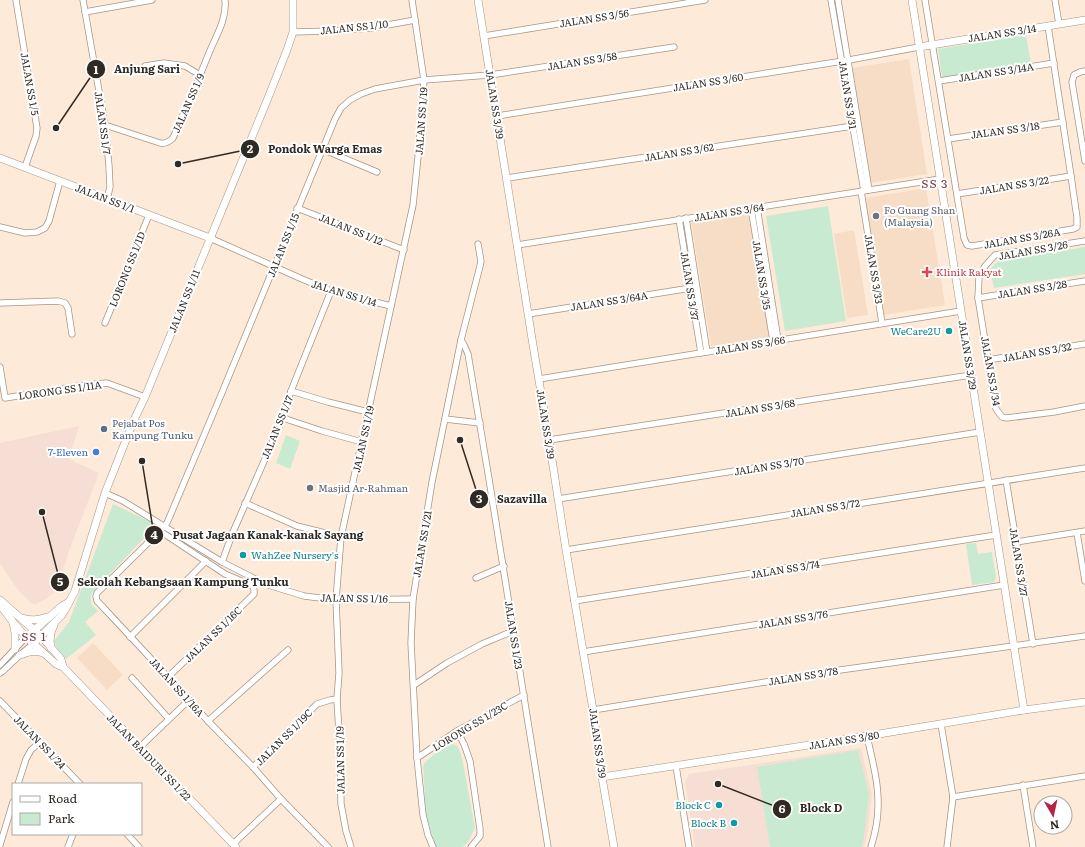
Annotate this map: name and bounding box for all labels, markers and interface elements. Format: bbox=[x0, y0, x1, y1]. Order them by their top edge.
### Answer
street label: JALAN SS 3/56 bbox=[558, 5, 630, 30]
street label: JALAN SS 1/10 bbox=[319, 15, 389, 38]
street label: JALAN SS 3/14 bbox=[967, 20, 1038, 45]
street label: JALAN SS 3/58 bbox=[546, 48, 618, 73]
street label: JALAN SS 1/5 bbox=[18, 51, 43, 117]
callout: Anjung Sari bbox=[86, 58, 188, 81]
street label: JALAN SS 3/14A bbox=[957, 58, 1035, 85]
text: 1 bbox=[94, 60, 99, 78]
text: Anjung Sari bbox=[114, 60, 180, 76]
street label: JALAN SS 3/31 bbox=[836, 60, 861, 130]
street label: JALAN SS 3/39 bbox=[483, 68, 508, 140]
street label: JALAN SS 3/60 bbox=[672, 69, 744, 94]
street label: JALAN SS 1/9 bbox=[168, 71, 207, 135]
street label: JALAN SS 1/19 bbox=[411, 87, 430, 155]
street label: JALAN SS 1/7 bbox=[92, 90, 115, 156]
street label: JALAN SS 3/18 bbox=[970, 117, 1041, 142]
callout: Pondok Warga Emas bbox=[240, 138, 390, 161]
text: 2 bbox=[247, 139, 254, 157]
street label: JALAN SS 3/62 bbox=[643, 139, 715, 164]
text: Pondok Warga Emas bbox=[268, 140, 383, 156]
street label: JALAN SS 3/22 bbox=[978, 172, 1050, 197]
district label: SS 3 bbox=[921, 174, 949, 192]
street label: JALAN SS 1/1 bbox=[73, 179, 137, 216]
street label: JALAN SS 3/64 bbox=[693, 198, 765, 224]
place label: Fo Guang Shan (Malaysia) bbox=[884, 202, 956, 229]
street label: JALAN SS 1/12 bbox=[317, 209, 385, 248]
street label: JALAN SS 1/15 bbox=[263, 211, 302, 279]
marker: Fo Guang Shan (Malaysia) bbox=[871, 211, 881, 221]
street label: JALAN SS 3/26A bbox=[983, 225, 1061, 251]
street label: LORONG SS 1/1D bbox=[105, 229, 149, 309]
street label: JALAN SS 3/33 bbox=[862, 233, 887, 305]
street label: JALAN SS 3/26 bbox=[997, 238, 1069, 262]
street label: JALAN SS 3/35 bbox=[750, 239, 775, 311]
street label: JALAN SS 3/37 bbox=[678, 250, 703, 322]
place label: Klinik Rakyat bbox=[936, 264, 1002, 279]
marker: Klinik Rakyat bbox=[921, 266, 933, 278]
street label: JALAN SS 1/11 bbox=[164, 267, 203, 335]
street label: JALAN SS 1/14 bbox=[310, 275, 379, 310]
street label: JALAN SS 3/28 bbox=[996, 276, 1068, 301]
street label: JALAN SS 3/64A bbox=[569, 287, 649, 314]
street label: JALAN SS 3/29 bbox=[956, 319, 981, 391]
place label: WeCare2U bbox=[891, 323, 941, 338]
marker: WeCare2U bbox=[944, 326, 954, 336]
street label: JALAN SS 3/66 bbox=[714, 331, 787, 357]
street label: JALAN SS 3/34 bbox=[978, 335, 1005, 407]
street label: JALAN SS 3/32 bbox=[1001, 338, 1073, 365]
street label: LORONG SS 1/11A bbox=[17, 376, 103, 403]
street label: JALAN SS 3/39 bbox=[534, 388, 559, 460]
street label: JALAN SS 1/17 bbox=[257, 393, 296, 461]
street label: JALAN SS 3/68 bbox=[724, 394, 796, 420]
street label: JALAN SS 1/19 bbox=[348, 404, 377, 474]
place label: Pejabat Pos Kampung Tunku bbox=[112, 415, 194, 442]
marker: Pejabat Pos Kampung Tunku bbox=[99, 424, 109, 434]
place label: 7-Eleven bbox=[48, 444, 88, 459]
marker: 7-Eleven bbox=[91, 447, 101, 457]
street label: JALAN SS 3/70 bbox=[733, 453, 805, 478]
place label: Masjid Ar-Rahman bbox=[318, 480, 409, 495]
marker: Masjid Ar-Rahman bbox=[305, 483, 315, 493]
callout: Sazavilla bbox=[469, 487, 555, 510]
text: 3 bbox=[476, 489, 483, 507]
text: Sazavilla bbox=[497, 490, 548, 506]
street label: JALAN SS 3/72 bbox=[789, 495, 861, 520]
street label: JALAN SS 1/21 bbox=[408, 509, 435, 579]
callout: Pusat Jagaan Kanak-kanak Sayang bbox=[144, 524, 371, 547]
text: 4 bbox=[150, 525, 158, 543]
text: Pusat Jagaan Kanak-kanak Sayang bbox=[172, 526, 364, 542]
street label: JALAN SS 3/27 bbox=[1007, 526, 1032, 598]
place label: WahZee Nursery's bbox=[251, 547, 339, 562]
marker: WahZee Nursery's bbox=[238, 550, 248, 560]
street label: JALAN SS 3/74 bbox=[749, 556, 821, 581]
callout: Sekolah Kebangsaan Kampung Tunku bbox=[50, 571, 297, 594]
text: 5 bbox=[57, 572, 64, 590]
text: Sekolah Kebangsaan Kampung Tunku bbox=[77, 573, 289, 589]
street label: JALAN SS 1/16 bbox=[320, 589, 389, 606]
street label: JALAN SS 1/23 bbox=[502, 600, 527, 670]
street label: JALAN SS 1/16C bbox=[180, 602, 245, 665]
street label: JALAN SS 3/76 bbox=[757, 606, 829, 631]
district label: SS 1 bbox=[21, 627, 47, 645]
street label: JALAN SS 1/16A bbox=[147, 654, 209, 720]
street label: JALAN SS 3/78 bbox=[767, 663, 839, 688]
street label: LORONG SS 1/23C bbox=[429, 697, 510, 754]
street label: JALAN SS 1/19C bbox=[252, 705, 315, 768]
street label: JALAN SS 3/39 bbox=[586, 707, 611, 779]
street label: JALAN BAIDURI SS 1/22 bbox=[104, 710, 195, 803]
street label: JALAN SS 1/24 bbox=[11, 712, 70, 772]
street label: JALAN SS 1/19 bbox=[331, 726, 348, 794]
street label: JALAN SS 3/80 bbox=[808, 727, 880, 752]
legend bbox=[12, 783, 142, 835]
text: Road bbox=[48, 789, 78, 807]
north arrow bbox=[1033, 795, 1073, 835]
place label: Block C bbox=[675, 797, 711, 812]
callout: Block D bbox=[772, 797, 850, 820]
text: 6 bbox=[778, 799, 786, 817]
text: Block D bbox=[800, 799, 843, 815]
marker: Block C bbox=[714, 800, 724, 810]
text: Park bbox=[48, 809, 75, 827]
place label: Block B bbox=[691, 815, 726, 830]
text: N bbox=[1049, 817, 1061, 834]
marker: Block B bbox=[729, 818, 739, 828]

